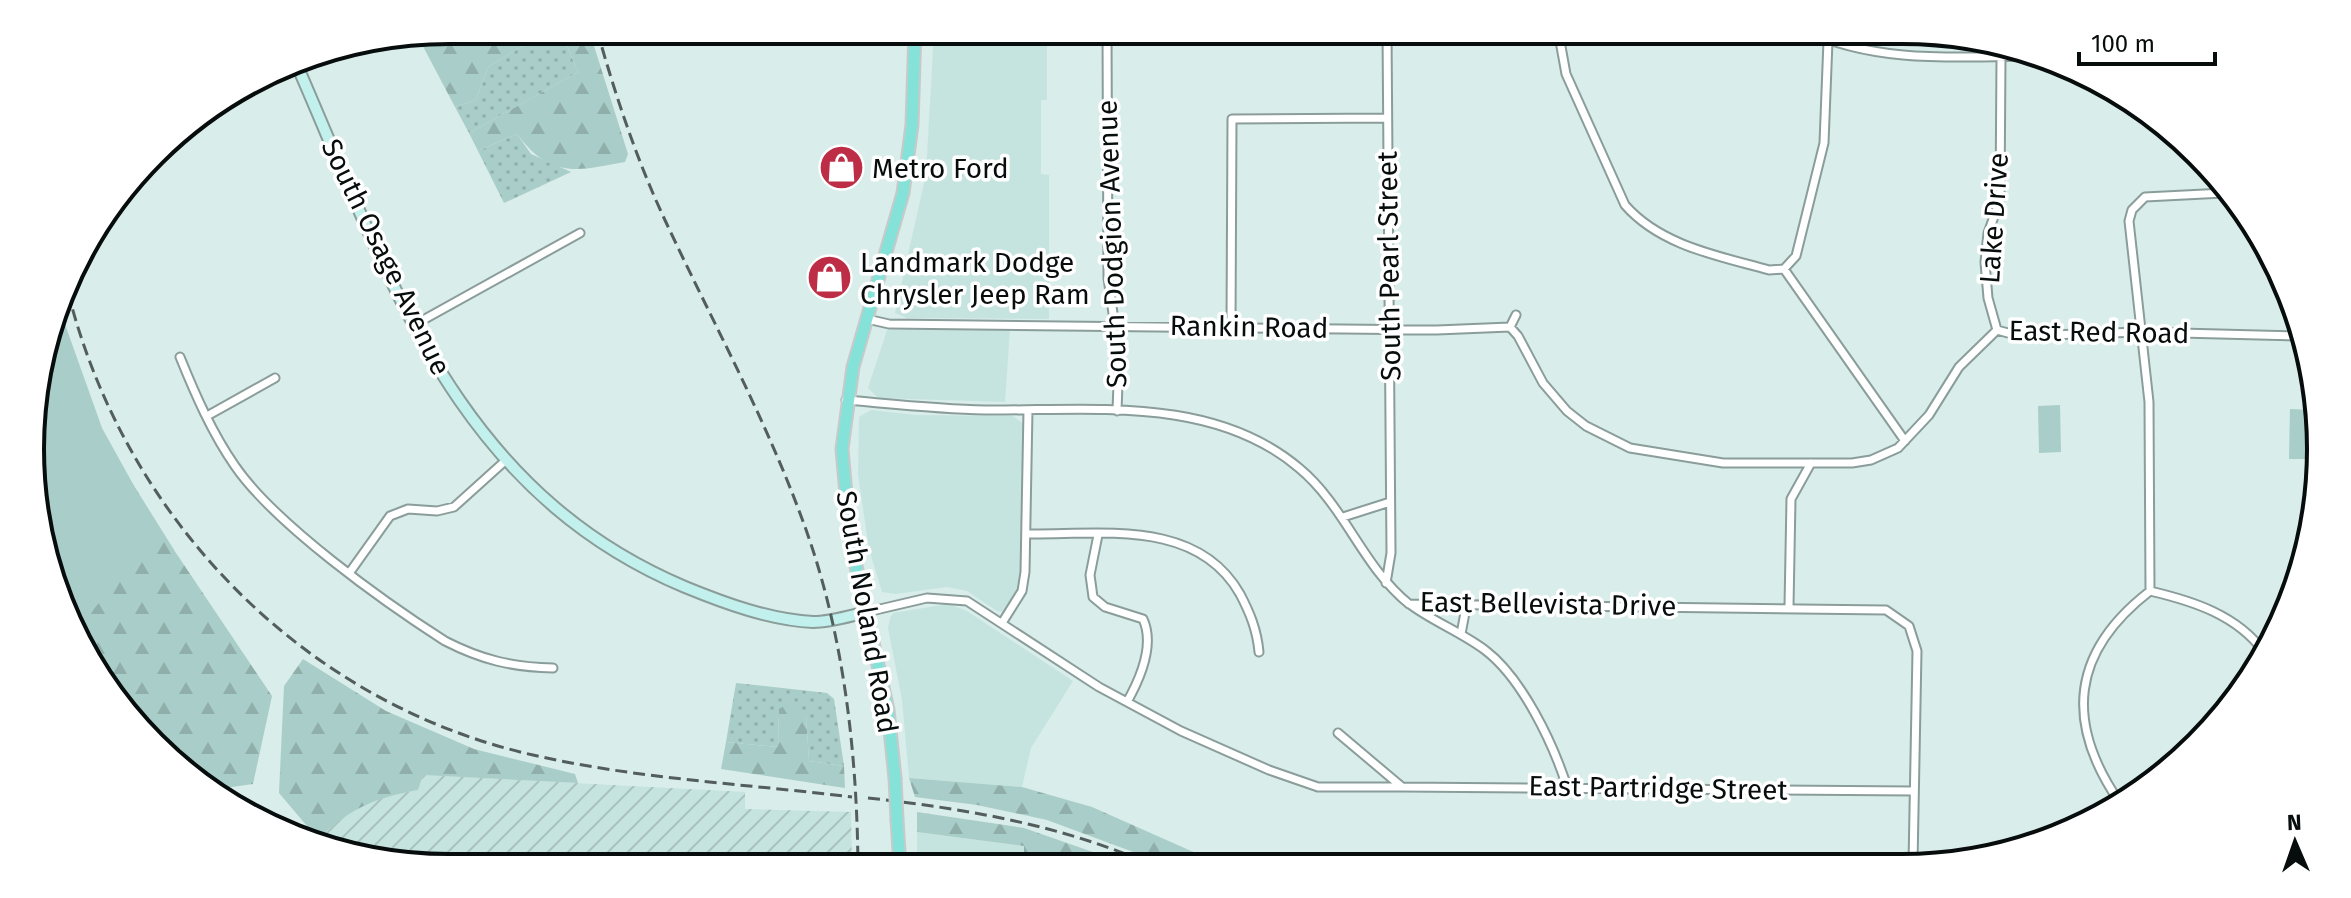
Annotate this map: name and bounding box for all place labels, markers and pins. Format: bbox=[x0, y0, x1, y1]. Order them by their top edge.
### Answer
shop icon: Metro Ford bbox=[817, 144, 865, 192]
place label: Metro Ford bbox=[872, 152, 1009, 185]
place label: Landmark Dodge Chrysler Jeep Ram bbox=[860, 246, 1090, 311]
shop icon: Landmark Dodge Chrysler Jeep Ram bbox=[805, 254, 853, 302]

